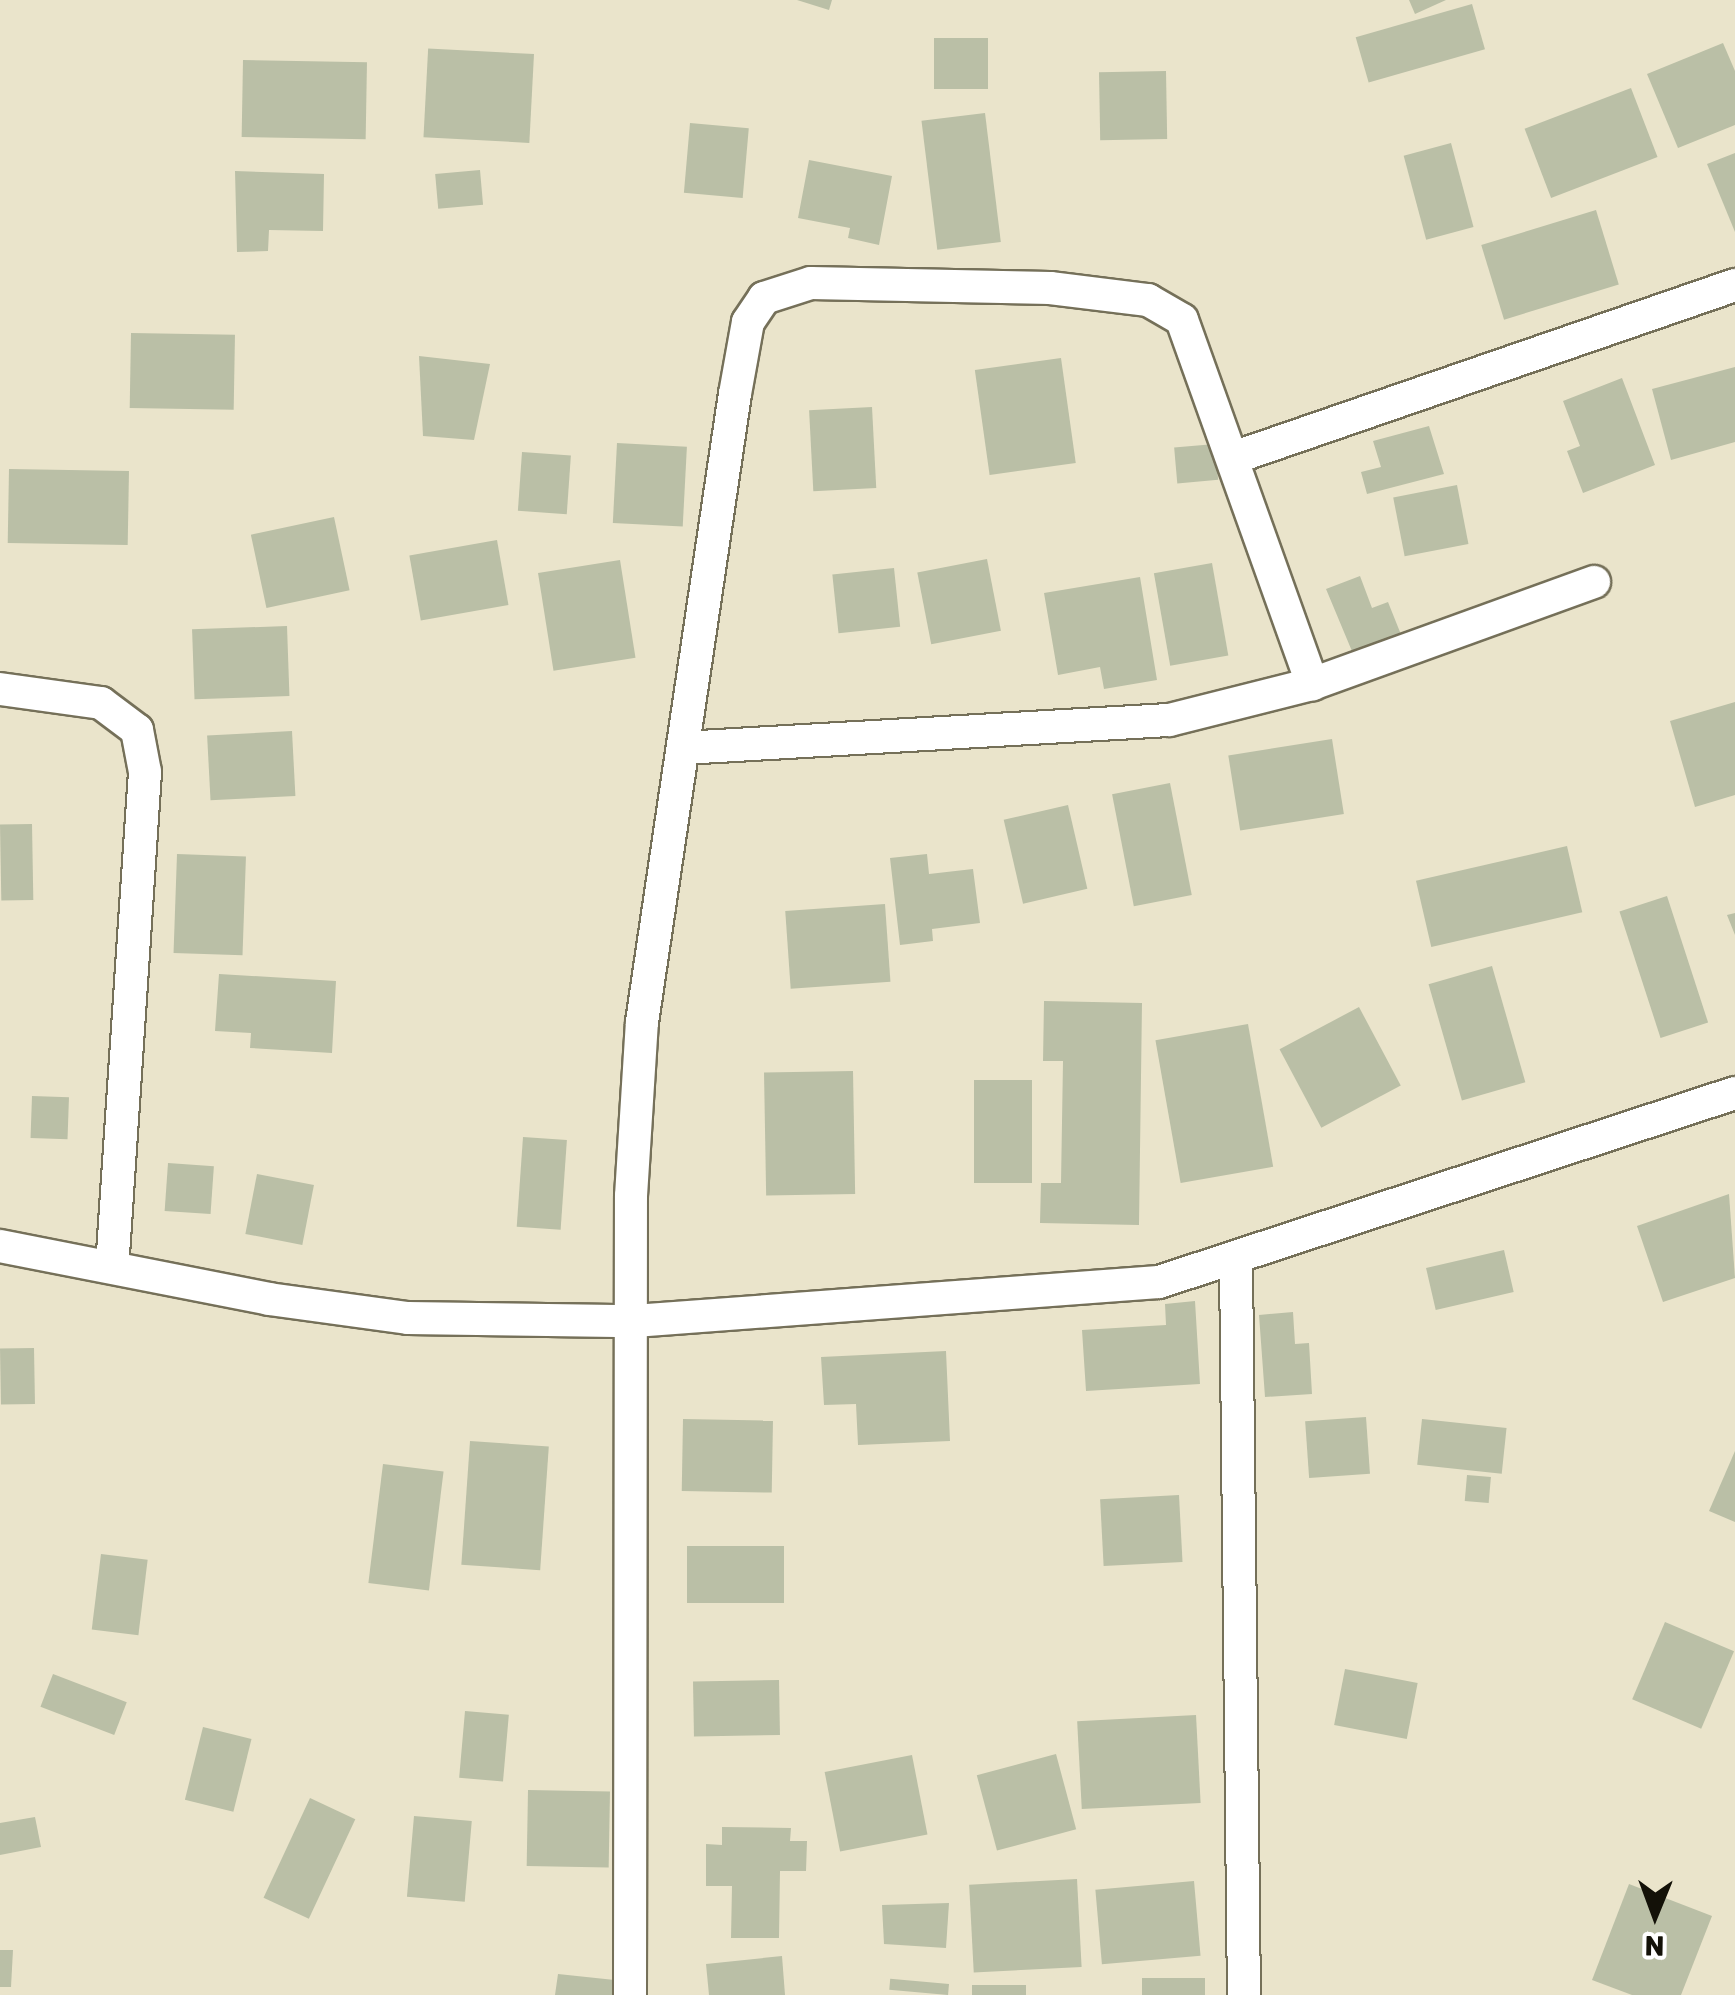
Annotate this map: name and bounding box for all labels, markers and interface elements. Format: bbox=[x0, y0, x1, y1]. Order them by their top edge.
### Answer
north arrow bbox=[1605, 1865, 1705, 1965]
text: N bbox=[1644, 1929, 1665, 1962]

